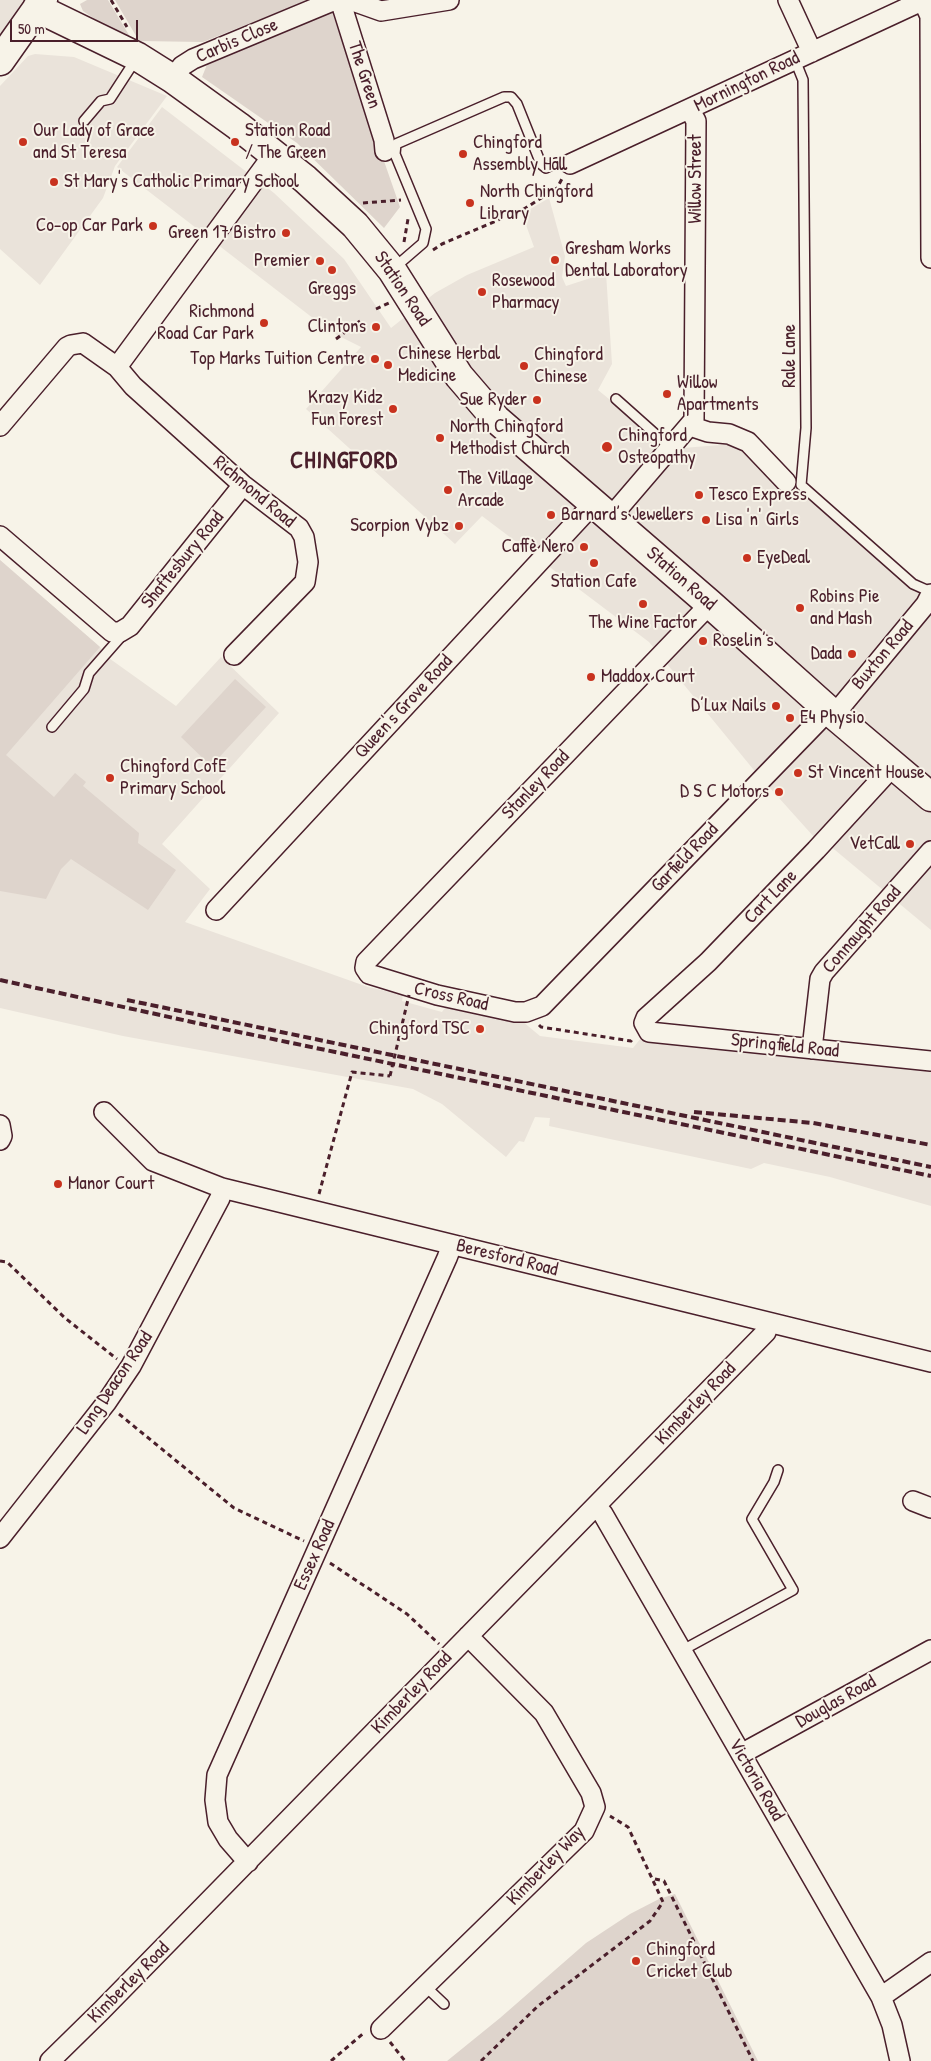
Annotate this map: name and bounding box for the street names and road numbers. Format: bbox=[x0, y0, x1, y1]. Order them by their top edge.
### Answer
street label: Carbis Close bbox=[193, 14, 281, 68]
street label: The Green bbox=[343, 39, 385, 111]
street label: Mornington Road bbox=[691, 47, 803, 117]
street label: Willow Street bbox=[685, 134, 707, 224]
street label: Station Road bbox=[369, 247, 435, 331]
street label: Rale Lane bbox=[779, 324, 801, 388]
street label: Richmond Road bbox=[208, 451, 300, 533]
street label: Shaftesbury Road bbox=[137, 507, 229, 613]
street label: Station Road bbox=[641, 542, 721, 616]
street label: Buxton Road bbox=[847, 615, 919, 695]
street label: Queen's Grove Road bbox=[350, 650, 458, 764]
street label: Stanley Road bbox=[497, 746, 575, 824]
street label: Garfield Road bbox=[647, 819, 723, 897]
street label: Cart Lane bbox=[740, 865, 802, 929]
street label: Connaught Road bbox=[818, 881, 906, 979]
street label: Cross Road bbox=[412, 977, 490, 1017]
street label: Springfield Road bbox=[730, 1029, 840, 1063]
street label: Beresford Road bbox=[454, 1234, 560, 1282]
street label: Long Deacon Road bbox=[72, 1327, 158, 1439]
street label: Kimberley Road bbox=[651, 1358, 741, 1450]
street label: Essex Road bbox=[289, 1516, 341, 1594]
street label: Kimberley Road bbox=[367, 1647, 457, 1739]
street label: Douglas Road bbox=[792, 1671, 880, 1733]
street label: Victoria Road bbox=[723, 1735, 789, 1825]
street label: Kimberley Way bbox=[502, 1821, 590, 1911]
street label: Kimberley Road bbox=[83, 1937, 175, 2029]

